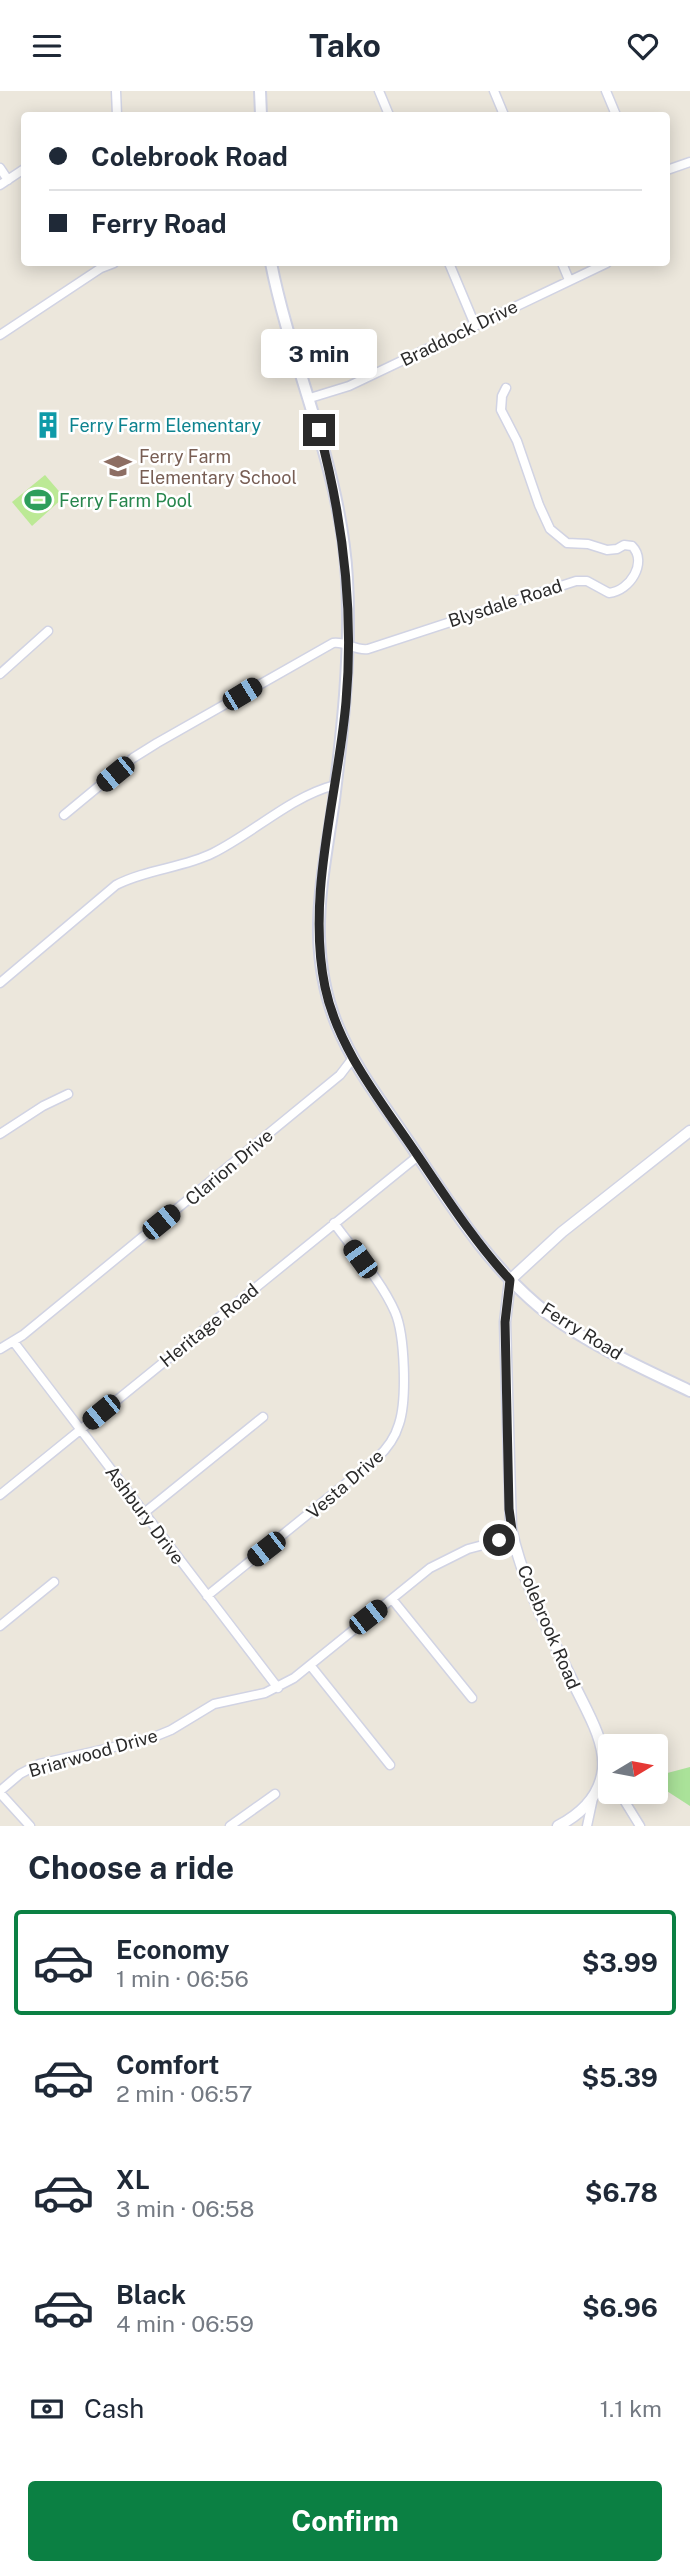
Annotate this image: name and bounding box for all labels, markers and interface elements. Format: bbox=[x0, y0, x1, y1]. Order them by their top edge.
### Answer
icon: menu bbox=[28, 27, 66, 65]
text: Tako bbox=[309, 27, 381, 64]
icon: heart bbox=[624, 27, 662, 65]
text: Colebrook Road bbox=[91, 141, 288, 172]
text: Ferry Road bbox=[91, 208, 227, 239]
street label: Braddock Drive bbox=[397, 296, 521, 370]
callout: 3 min bbox=[261, 329, 377, 377]
text: 3 min bbox=[289, 340, 349, 367]
building icon: Ferry Farm Elementary bbox=[33, 410, 63, 440]
route end bbox=[303, 414, 335, 446]
place label: Ferry Farm Elementary bbox=[69, 415, 261, 436]
place label: Ferry Farm Elementary School bbox=[139, 446, 297, 488]
school or university icon: Ferry Farm Elementary School bbox=[103, 451, 133, 481]
sports icon: Ferry Farm Pool bbox=[23, 485, 53, 515]
place label: Ferry Farm Pool bbox=[59, 490, 192, 511]
street label: Blysdale Road bbox=[445, 575, 565, 631]
car bbox=[219, 674, 266, 714]
car bbox=[93, 753, 138, 795]
street label: Clarion Drive bbox=[181, 1124, 277, 1210]
car bbox=[139, 1201, 184, 1243]
car bbox=[340, 1236, 381, 1282]
street label: Heritage Road bbox=[156, 1279, 262, 1371]
street label: Ferry Road bbox=[538, 1298, 626, 1364]
car bbox=[79, 1391, 124, 1433]
street label: Vesta Drive bbox=[302, 1445, 388, 1523]
street label: Ashbury Drive bbox=[101, 1462, 189, 1568]
route start bbox=[483, 1524, 515, 1556]
car bbox=[243, 1528, 290, 1570]
street label: Colebrook Road bbox=[513, 1562, 585, 1692]
car bbox=[345, 1596, 392, 1638]
street label: Briarwood Drive bbox=[26, 1725, 160, 1781]
north arrow bbox=[598, 1734, 668, 1804]
map controls bbox=[598, 1734, 668, 1804]
text: Choose a ride bbox=[28, 1849, 234, 1886]
icon: car bbox=[32, 1931, 95, 1994]
text: Economy bbox=[116, 1934, 229, 1965]
text: $3.99 bbox=[582, 1947, 658, 1978]
text: 1 min · 06:56 bbox=[116, 1965, 249, 1992]
icon: car bbox=[32, 2046, 95, 2109]
text: Comfort bbox=[116, 2049, 219, 2080]
text: $5.39 bbox=[581, 2062, 658, 2093]
text: 2 min · 06:57 bbox=[116, 2080, 253, 2107]
icon: car bbox=[32, 2161, 95, 2224]
text: XL bbox=[116, 2164, 150, 2195]
text: $6.78 bbox=[585, 2177, 658, 2208]
text: 3 min · 06:58 bbox=[116, 2195, 254, 2222]
icon: car bbox=[32, 2276, 95, 2339]
text: Black bbox=[116, 2279, 186, 2310]
text: $6.96 bbox=[582, 2292, 658, 2323]
text: 4 min · 06:59 bbox=[116, 2310, 254, 2337]
icon: cash bbox=[28, 2390, 66, 2428]
text: Cash bbox=[84, 2393, 144, 2424]
text: 1.1 km bbox=[600, 2395, 662, 2422]
button: Confirm bbox=[28, 2481, 662, 2561]

